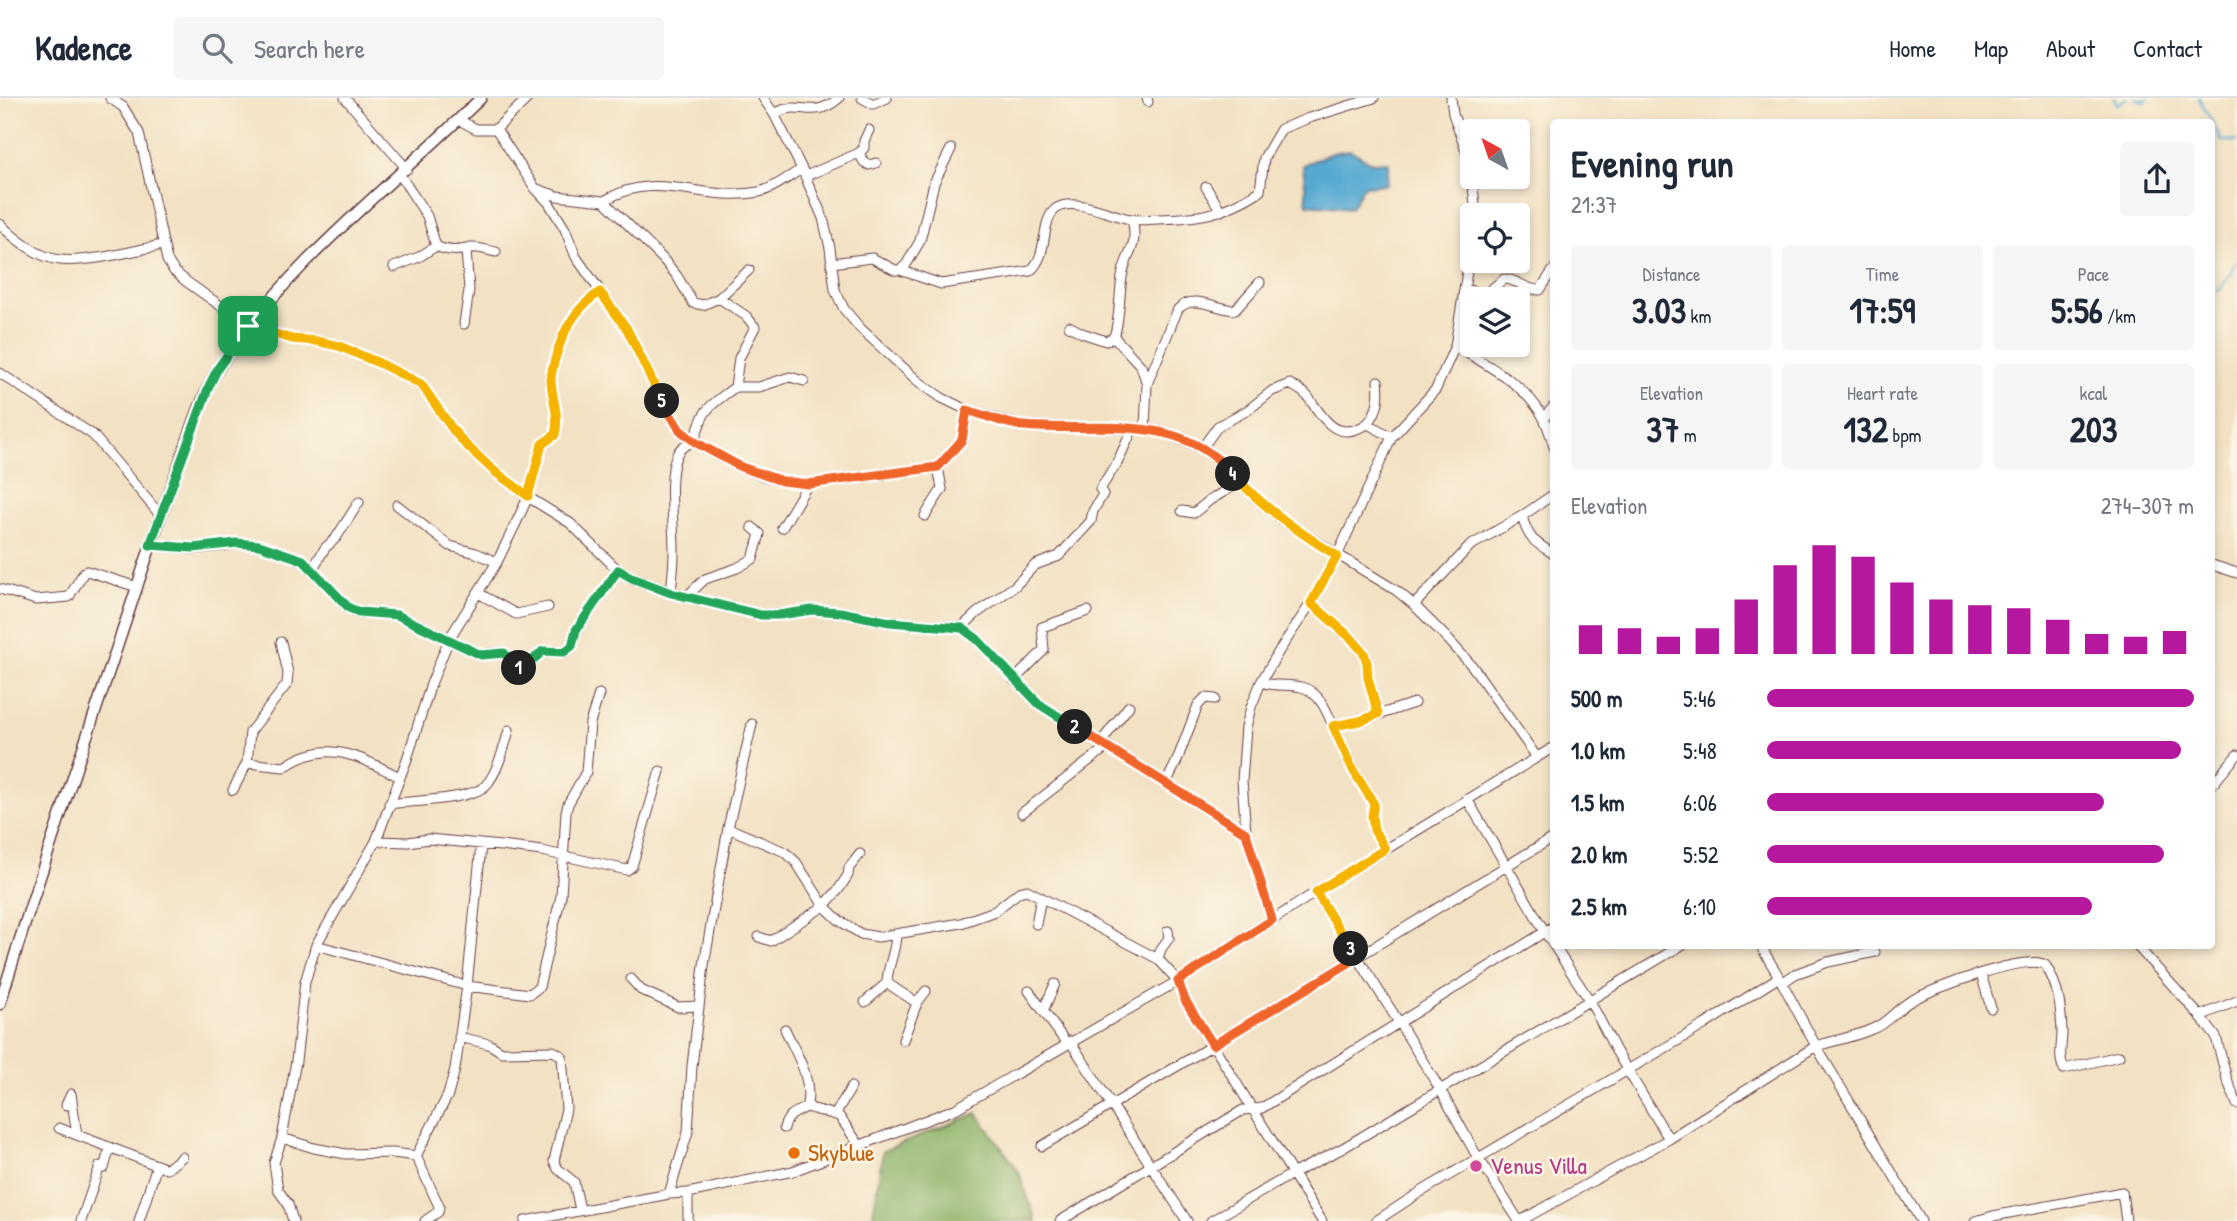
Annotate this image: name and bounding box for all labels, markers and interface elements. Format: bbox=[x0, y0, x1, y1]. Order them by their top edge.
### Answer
search box bbox=[174, 17, 664, 80]
text: Kadence bbox=[35, 26, 132, 70]
icon: search bbox=[198, 29, 236, 67]
text: Search here bbox=[254, 31, 365, 66]
text: Home bbox=[1889, 32, 1936, 64]
text: Map bbox=[1974, 32, 2008, 64]
text: About bbox=[2046, 32, 2095, 64]
text: Contact bbox=[2133, 32, 2202, 64]
north arrow bbox=[1460, 119, 1530, 189]
map controls bbox=[1460, 119, 1530, 357]
text: Evening run bbox=[1571, 137, 1734, 189]
button: share bbox=[2120, 142, 2194, 216]
text: 21:37 bbox=[1571, 189, 1617, 220]
button: locate bbox=[1460, 203, 1530, 273]
text: Distance bbox=[1642, 261, 1701, 287]
text: Time bbox=[1866, 261, 1899, 287]
text: Pace bbox=[2078, 261, 2109, 287]
button: layers bbox=[1460, 287, 1530, 357]
text: 3.03 bbox=[1632, 287, 1686, 334]
text: 17:59 bbox=[1850, 287, 1915, 334]
text: 5:56 bbox=[2051, 287, 2103, 334]
pin bbox=[218, 296, 278, 356]
text: km bbox=[1686, 303, 1711, 329]
text: /km bbox=[2103, 303, 2136, 329]
icon: arrive bbox=[229, 307, 267, 345]
text: Elevation bbox=[1640, 380, 1703, 406]
text: Heart rate bbox=[1847, 380, 1918, 406]
text: kcal bbox=[2080, 380, 2107, 406]
pin: 5 bbox=[644, 384, 680, 418]
text: 5 bbox=[657, 387, 666, 413]
text: 37 bbox=[1646, 406, 1679, 453]
text: 132 bbox=[1843, 406, 1888, 453]
text: 203 bbox=[2070, 406, 2117, 453]
text: m bbox=[1679, 422, 1697, 448]
text: bpm bbox=[1888, 422, 1922, 448]
pin: 4 bbox=[1216, 456, 1250, 492]
text: 4 bbox=[1229, 460, 1236, 486]
text: Elevation bbox=[1571, 490, 1647, 521]
text: 274–307 m bbox=[2101, 490, 2194, 521]
pin: 1 bbox=[502, 650, 536, 686]
text: 1 bbox=[515, 654, 522, 680]
text: 500 m bbox=[1571, 683, 1622, 714]
text: 5:46 bbox=[1683, 683, 1716, 714]
pin: 2 bbox=[1058, 710, 1092, 744]
text: 2 bbox=[1070, 713, 1079, 739]
text: 1.0 km bbox=[1571, 735, 1625, 766]
text: 5:48 bbox=[1683, 735, 1717, 766]
text: 1.5 km bbox=[1571, 787, 1624, 818]
text: 6:06 bbox=[1683, 787, 1717, 818]
text: 2.0 km bbox=[1571, 839, 1627, 870]
text: 5:52 bbox=[1683, 839, 1719, 870]
text: 2.5 km bbox=[1571, 891, 1627, 922]
text: 6:10 bbox=[1683, 891, 1716, 922]
pin: 3 bbox=[1334, 932, 1368, 966]
text: 3 bbox=[1346, 935, 1355, 961]
place label: Skyblue bbox=[808, 1136, 875, 1168]
marker: Skyblue bbox=[786, 1145, 802, 1161]
place label: Venus Villa bbox=[1490, 1149, 1587, 1181]
marker: Venus Villa bbox=[1468, 1158, 1484, 1174]

